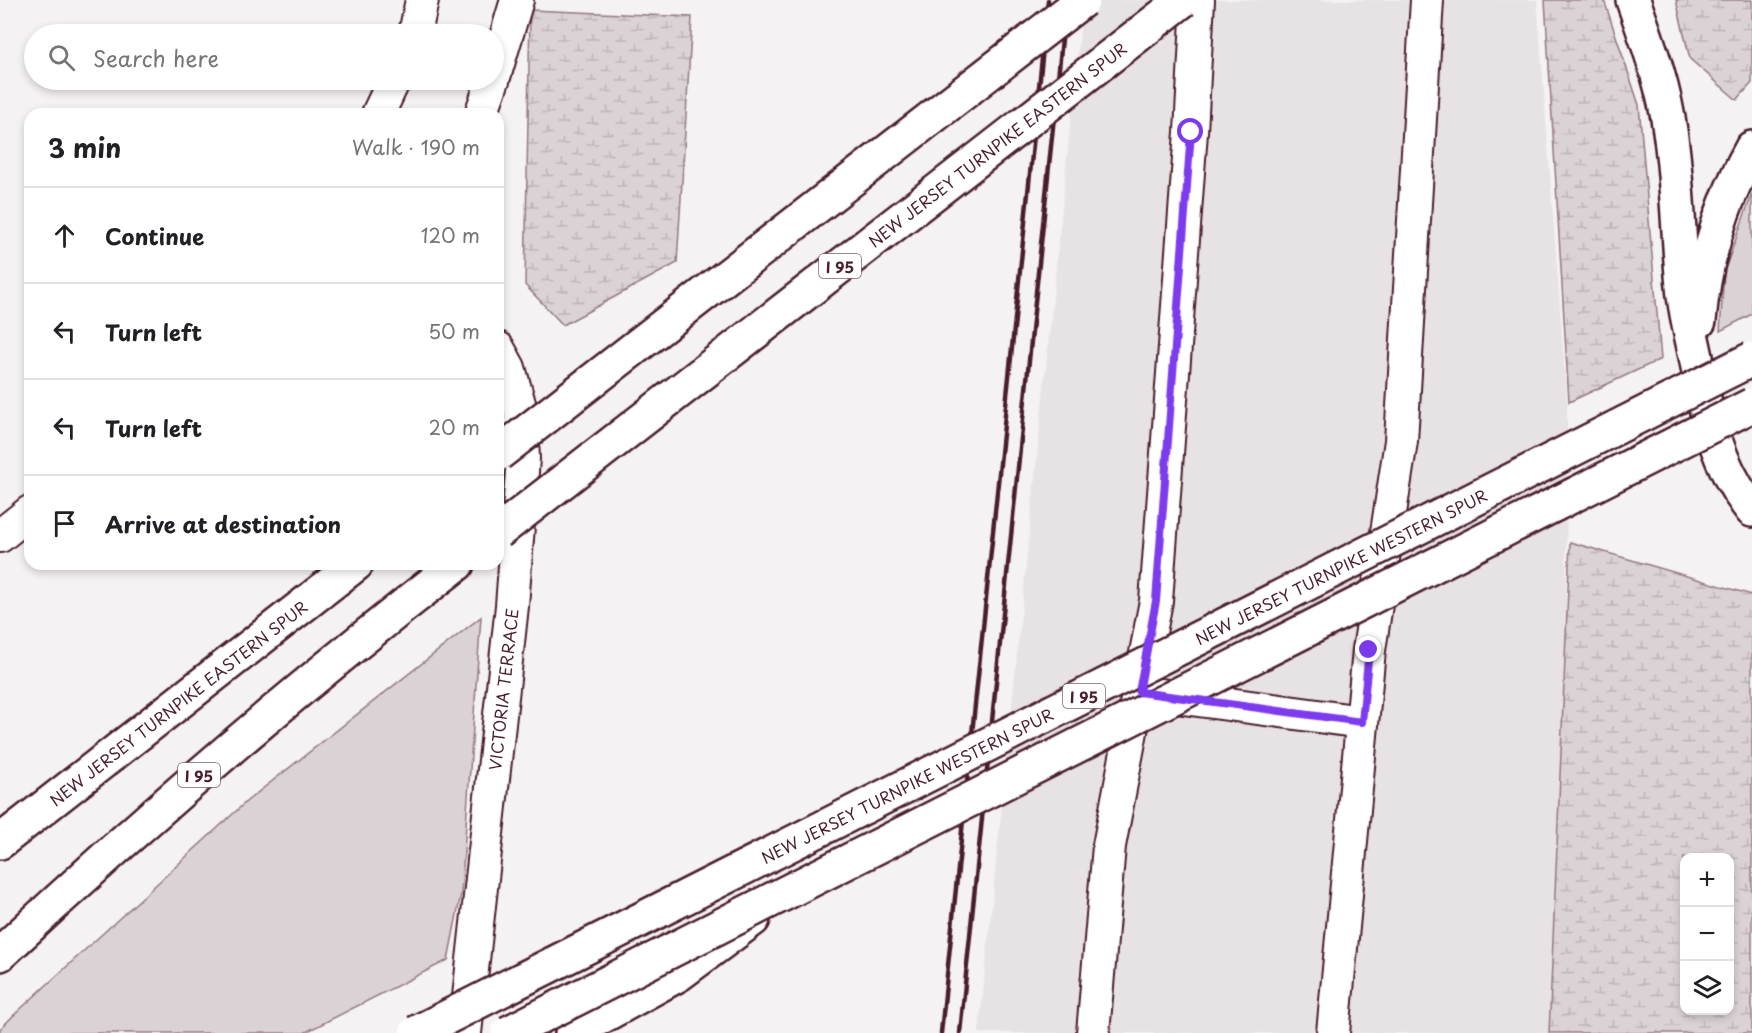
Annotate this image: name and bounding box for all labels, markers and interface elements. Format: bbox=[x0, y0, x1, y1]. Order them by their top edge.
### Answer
search box bbox=[24, 24, 504, 90]
street label: NEW JERSEY TURNPIKE EASTERN SPUR bbox=[863, 36, 1132, 252]
icon: search bbox=[45, 41, 78, 74]
text: Search here bbox=[93, 41, 219, 74]
route start bbox=[1177, 118, 1203, 144]
text: 3 min bbox=[48, 128, 121, 167]
text: Walk · 190 m bbox=[352, 132, 480, 162]
icon: ahead bbox=[48, 219, 81, 252]
text: Continue bbox=[105, 219, 204, 252]
text: 120 m bbox=[421, 220, 480, 250]
road number: I 95 bbox=[819, 254, 861, 278]
icon: left bbox=[48, 315, 81, 348]
text: Turn left bbox=[105, 315, 202, 348]
text: 50 m bbox=[428, 316, 480, 346]
icon: left bbox=[48, 411, 81, 444]
text: Turn left bbox=[105, 411, 202, 444]
text: 20 m bbox=[428, 412, 480, 442]
street label: NEW JERSEY TURNPIKE WESTERN SPUR bbox=[1191, 483, 1491, 650]
icon: arrive bbox=[48, 507, 81, 540]
text: Arrive at destination bbox=[105, 507, 341, 540]
street label: NEW JERSEY TURNPIKE EASTERN SPUR bbox=[44, 594, 312, 811]
street label: VICTORIA TERRACE bbox=[482, 607, 524, 771]
route end bbox=[1355, 636, 1381, 662]
road number: I 95 bbox=[1063, 684, 1105, 708]
street label: NEW JERSEY TURNPIKE WESTERN SPUR bbox=[757, 701, 1057, 869]
road number: I 95 bbox=[178, 763, 220, 787]
map controls bbox=[1680, 853, 1734, 1015]
button: + bbox=[1680, 853, 1734, 907]
button: − bbox=[1680, 907, 1734, 961]
button: layers bbox=[1680, 961, 1734, 1015]

